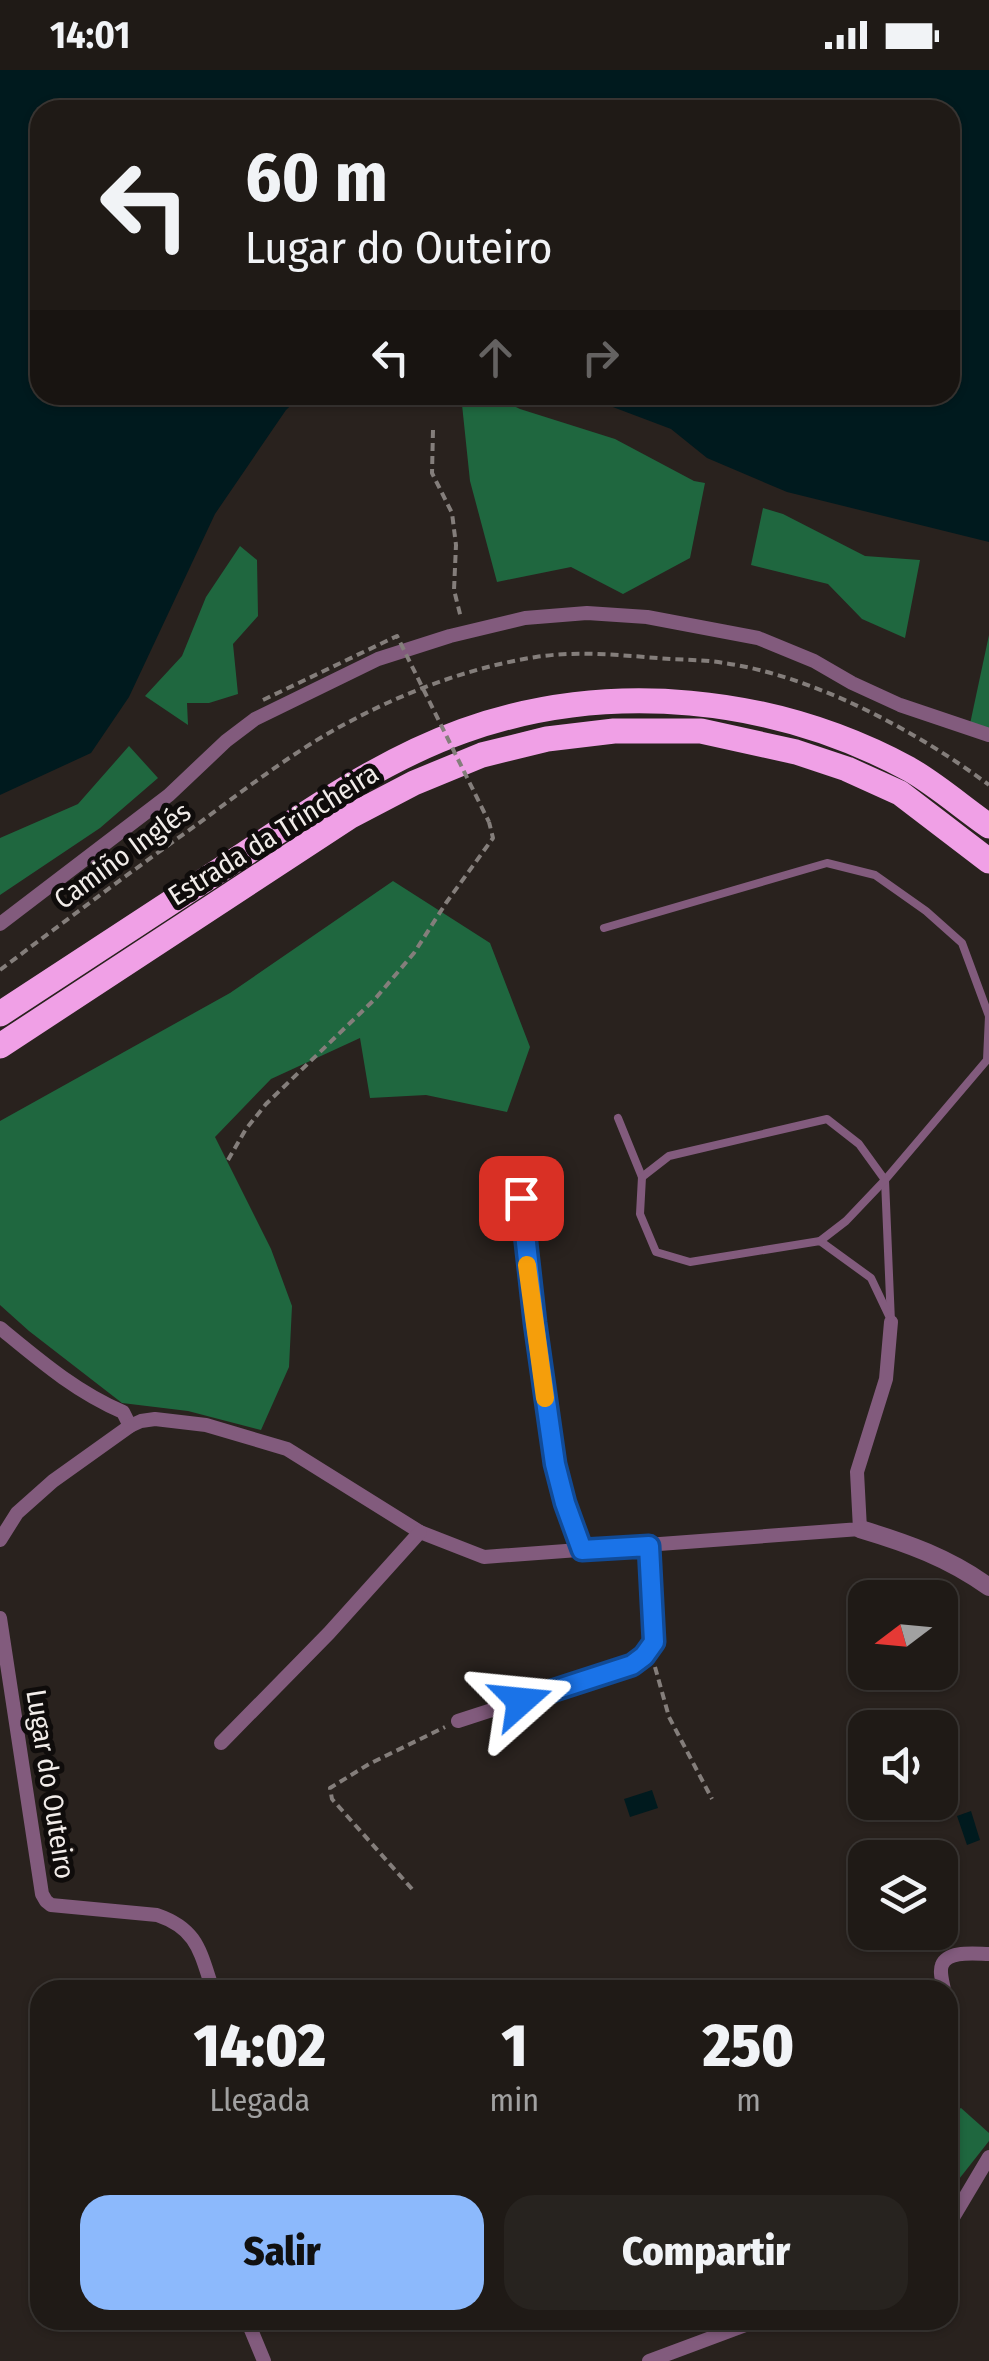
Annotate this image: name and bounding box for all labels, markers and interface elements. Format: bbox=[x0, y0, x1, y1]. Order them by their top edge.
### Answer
text: 14:01 bbox=[50, 12, 130, 58]
text: 60 m bbox=[245, 136, 388, 220]
icon: left bbox=[80, 140, 210, 270]
text: Lugar do Outeiro bbox=[245, 221, 552, 275]
icon: left bbox=[363, 330, 418, 385]
icon: ahead bbox=[468, 330, 523, 385]
icon: right bbox=[573, 330, 628, 385]
street label: Estrada da Trincheira bbox=[162, 756, 384, 912]
street label: Camiño Inglés bbox=[48, 795, 197, 916]
pin bbox=[479, 1156, 564, 1241]
icon: arrive bbox=[494, 1171, 549, 1226]
north arrow bbox=[848, 1580, 958, 1690]
map controls bbox=[848, 1580, 958, 1950]
position arrow bbox=[469, 1649, 573, 1753]
street label: Lugar do Outeiro bbox=[19, 1687, 82, 1881]
button: sound bbox=[848, 1710, 958, 1820]
button: layers bbox=[848, 1840, 958, 1950]
text: 14:02 bbox=[194, 2010, 326, 2082]
text: 1 bbox=[501, 2010, 527, 2082]
text: 250 bbox=[703, 2010, 794, 2082]
text: Llegada bbox=[209, 2081, 310, 2119]
text: min bbox=[490, 2081, 539, 2119]
text: m bbox=[736, 2081, 761, 2119]
button: Salir bbox=[80, 2195, 484, 2310]
button: Compartir bbox=[504, 2195, 908, 2310]

